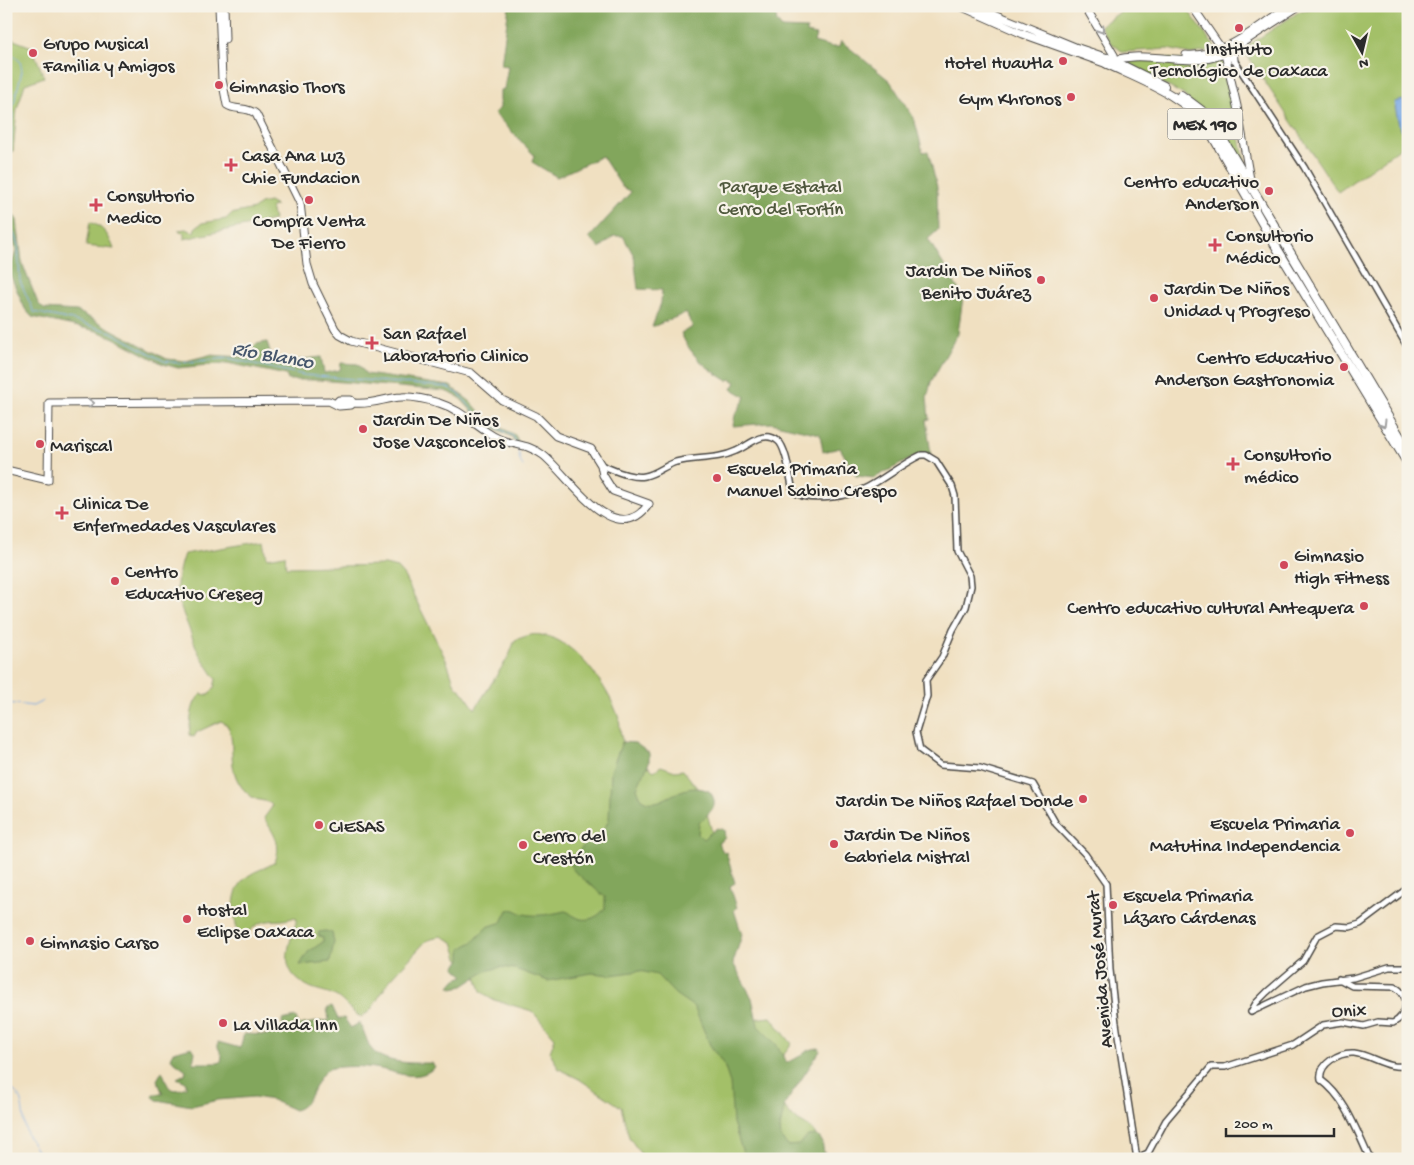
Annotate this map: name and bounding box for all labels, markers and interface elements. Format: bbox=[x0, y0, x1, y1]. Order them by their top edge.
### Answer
marker: Instituto Tecnológico de Oaxaca bbox=[1233, 22, 1245, 34]
one-way arrow bbox=[1094, 25, 1104, 34]
north arrow bbox=[1336, 28, 1386, 78]
place label: Grupo Musical Familia y Amigos bbox=[42, 34, 176, 79]
place label: Instituto Tecnológico de Oaxaca bbox=[1149, 39, 1329, 84]
marker: Grupo Musical Familia y Amigos bbox=[27, 47, 39, 59]
place label: Hotel Huautla bbox=[944, 53, 1054, 76]
text: N bbox=[1358, 53, 1369, 71]
marker: Hotel Huautla bbox=[1057, 55, 1069, 67]
place label: Gimnasio Thors bbox=[229, 77, 346, 100]
marker: Gimnasio Thors bbox=[213, 79, 225, 91]
place label: Gym Khronos bbox=[959, 89, 1062, 112]
marker: Gym Khronos bbox=[1065, 91, 1077, 103]
road number: MEX 190 bbox=[1168, 108, 1242, 140]
place label: Casa Ana Luz Chie Fundacion bbox=[242, 146, 360, 191]
marker: Casa Ana Luz Chie Fundacion bbox=[224, 158, 238, 172]
place label: Centro educativo Anderson bbox=[1124, 172, 1259, 217]
park label: Parque Estatal Cerro del Fortín bbox=[719, 177, 843, 222]
marker: Centro educativo Anderson bbox=[1263, 185, 1275, 197]
place label: Consultorio Medico bbox=[107, 186, 195, 231]
marker: Compra Venta De Fierro bbox=[303, 194, 315, 206]
marker: Consultorio Medico bbox=[89, 198, 103, 212]
place label: Compra Venta De Fierro bbox=[253, 211, 367, 256]
place label: Consultorio Médico bbox=[1226, 226, 1314, 271]
marker: Consultorio Médico bbox=[1208, 238, 1222, 252]
place label: Jardin De Niños Benito Juárez bbox=[906, 261, 1032, 306]
marker: Jardin De Niños Benito Juárez bbox=[1035, 274, 1047, 286]
place label: Jardin De Niños Unidad y Progreso bbox=[1164, 279, 1311, 324]
marker: Jardin De Niños Unidad y Progreso bbox=[1148, 292, 1160, 304]
place label: San Rafael Laboratorio Clinico bbox=[383, 324, 529, 369]
marker: San Rafael Laboratorio Clinico bbox=[365, 336, 379, 350]
water label: Río Blanco bbox=[230, 339, 317, 376]
place label: Centro Educativo Anderson Gastronomia bbox=[1155, 348, 1335, 393]
marker: Centro Educativo Anderson Gastronomia bbox=[1338, 361, 1350, 373]
one-way arrow bbox=[87, 398, 95, 408]
place label: Jardin De Niños Jose Vasconcelos bbox=[373, 410, 506, 455]
one-way arrow bbox=[1377, 418, 1387, 427]
marker: Jardin De Niños Jose Vasconcelos bbox=[357, 423, 369, 435]
place label: Mariscal bbox=[50, 436, 113, 459]
marker: Mariscal bbox=[34, 438, 46, 450]
place label: Consultorio médico bbox=[1244, 445, 1332, 490]
marker: Consultorio médico bbox=[1226, 457, 1240, 471]
place label: Escuela Primaria Manuel Sabino Crespo bbox=[727, 459, 897, 504]
marker: Escuela Primaria Manuel Sabino Crespo bbox=[711, 472, 723, 484]
place label: Clinica De Enfermedades Vasculares bbox=[73, 494, 276, 539]
marker: Clinica De Enfermedades Vasculares bbox=[55, 506, 69, 520]
place label: Gimnasio High Fitness bbox=[1294, 546, 1390, 591]
marker: Gimnasio High Fitness bbox=[1278, 559, 1290, 571]
place label: Centro Educativo Creseg bbox=[125, 562, 263, 607]
marker: Centro Educativo Creseg bbox=[109, 575, 121, 587]
place label: Centro educativo cultural Antequera bbox=[1067, 598, 1355, 621]
marker: Centro educativo cultural Antequera bbox=[1358, 600, 1370, 612]
place label: Jardin De Niños Rafael Donde bbox=[836, 791, 1073, 814]
marker: Jardin De Niños Rafael Donde bbox=[1077, 793, 1089, 805]
place label: Escuela Primaria Matutina Independencia bbox=[1150, 814, 1341, 859]
place label: CIESAS bbox=[329, 817, 385, 840]
marker: CIESAS bbox=[313, 819, 325, 831]
place label: Jardin De Niños Gabriela Mistral bbox=[844, 825, 970, 870]
place label: Cerro del Crestón bbox=[533, 826, 606, 871]
marker: Escuela Primaria Matutina Independencia bbox=[1344, 827, 1356, 839]
marker: Jardin De Niños Gabriela Mistral bbox=[828, 838, 840, 850]
marker: Cerro del Crestón bbox=[517, 839, 529, 851]
place label: Escuela Primaria Lázaro Cárdenas bbox=[1123, 886, 1257, 931]
street label: Avenida José Murat bbox=[1083, 888, 1120, 1049]
marker: Escuela Primaria Lázaro Cárdenas bbox=[1107, 899, 1119, 911]
place label: Hostal Eclipse Oaxaca bbox=[197, 900, 315, 945]
marker: Hostal Eclipse Oaxaca bbox=[181, 913, 193, 925]
place label: Gimnasio Carso bbox=[40, 933, 159, 956]
marker: Gimnasio Carso bbox=[24, 935, 36, 947]
street label: Onix bbox=[1332, 1001, 1367, 1024]
place label: La Villada Inn bbox=[233, 1015, 337, 1038]
marker: La Villada Inn bbox=[217, 1017, 229, 1029]
scale bar bbox=[1226, 1105, 1334, 1137]
text: 200 m bbox=[1234, 1116, 1273, 1134]

